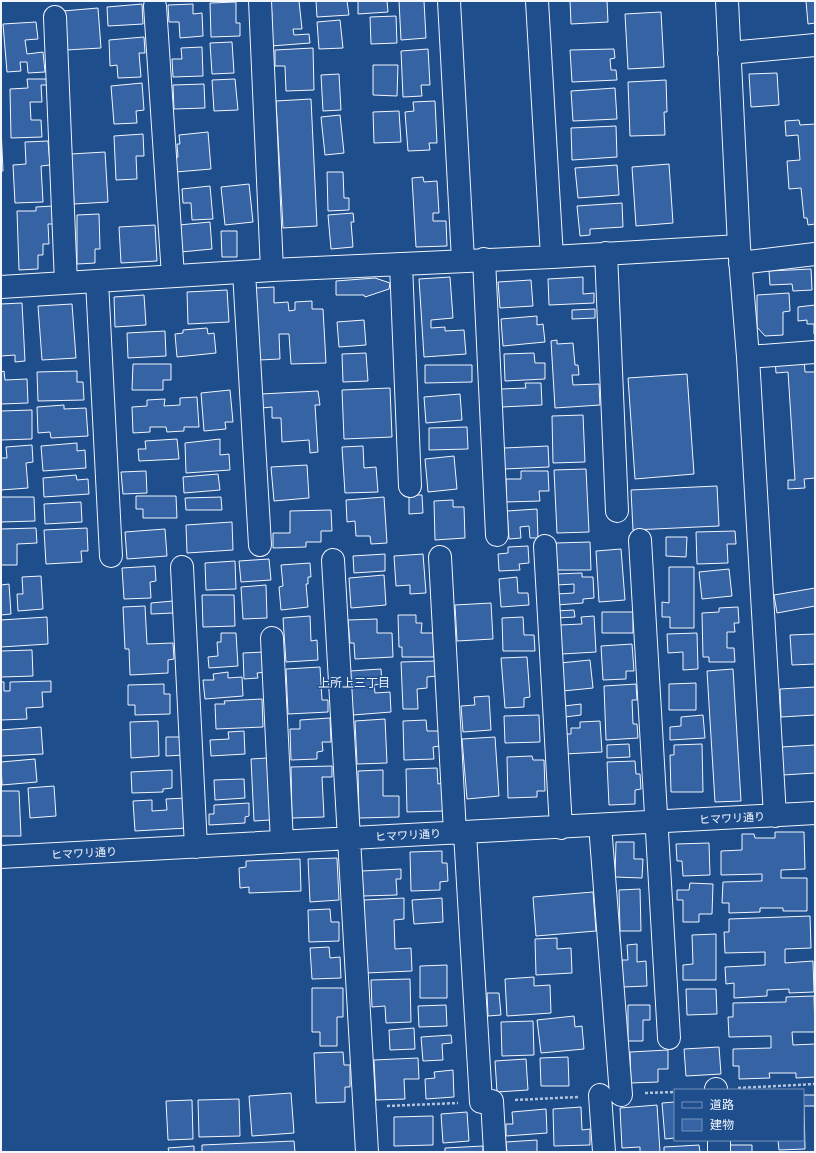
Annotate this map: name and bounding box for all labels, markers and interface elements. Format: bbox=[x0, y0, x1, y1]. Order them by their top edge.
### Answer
district label: 上所上三丁目 bbox=[318, 675, 390, 690]
street label: ヒマワリ通り bbox=[699, 809, 765, 827]
street label: ヒマワリ通り bbox=[375, 826, 441, 844]
street label: ヒマワリ通り bbox=[51, 844, 117, 862]
legend bbox=[674, 1089, 804, 1141]
text: 道路 bbox=[710, 1097, 734, 1112]
text: 建物 bbox=[710, 1117, 734, 1132]

